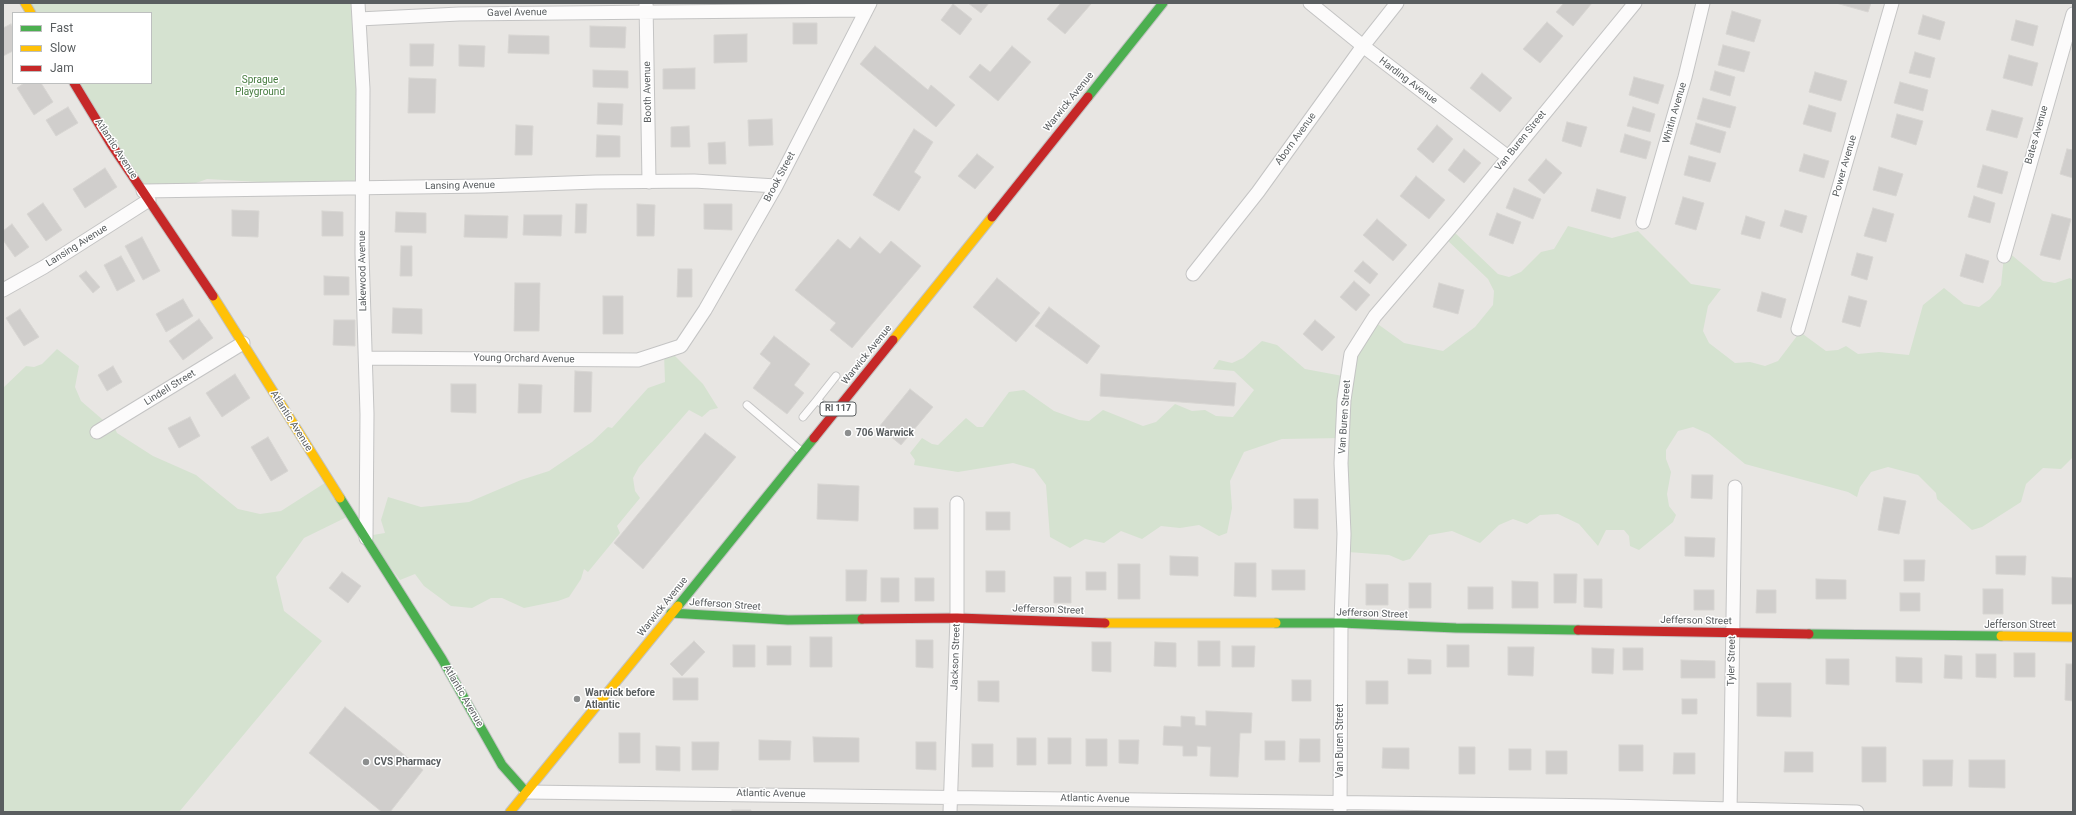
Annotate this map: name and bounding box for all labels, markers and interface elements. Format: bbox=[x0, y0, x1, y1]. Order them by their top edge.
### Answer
street label: Gavel Avenue bbox=[487, 6, 547, 20]
legend bbox=[12, 12, 152, 84]
text: Fast bbox=[50, 21, 73, 35]
text: Slow bbox=[50, 41, 76, 55]
street label: Harding Avenue bbox=[1376, 55, 1440, 107]
text: Jam bbox=[50, 61, 74, 75]
street label: Booth Avenue bbox=[641, 61, 655, 123]
street label: Warwick Avenue bbox=[1041, 70, 1097, 134]
park label: Sprague Playground bbox=[235, 74, 285, 98]
street label: Whitin Avenue bbox=[1661, 81, 1689, 145]
street label: Bates Avenue bbox=[2023, 104, 2051, 166]
street label: Van Buren Street bbox=[1493, 108, 1549, 174]
street label: Aborn Avenue bbox=[1273, 110, 1319, 168]
street label: Atlantic Avenue bbox=[92, 117, 140, 181]
street label: Power Avenue bbox=[1831, 134, 1859, 198]
street label: Brook Street bbox=[762, 150, 798, 204]
street label: Lansing Avenue bbox=[425, 179, 495, 193]
street label: Lansing Avenue bbox=[44, 222, 110, 270]
street label: Lakewood Avenue bbox=[356, 230, 370, 312]
street label: Warwick Avenue bbox=[839, 323, 895, 387]
street label: Young Orchard Avenue bbox=[473, 352, 575, 366]
street label: Lindell Street bbox=[142, 368, 198, 408]
street label: Van Buren Street bbox=[1336, 380, 1354, 454]
street label: Atlantic Avenue bbox=[268, 388, 314, 454]
road number: RI 117 bbox=[820, 402, 856, 416]
place label: 706 Warwick bbox=[856, 427, 914, 439]
marker: 706 Warwick bbox=[843, 428, 853, 438]
street label: Warwick Avenue bbox=[635, 575, 691, 639]
street label: Jefferson Street bbox=[689, 597, 761, 613]
street label: Jefferson Street bbox=[1012, 603, 1084, 617]
street label: Jefferson Street bbox=[1336, 607, 1408, 621]
street label: Jefferson Street bbox=[1660, 614, 1732, 628]
street label: Jefferson Street bbox=[1984, 619, 2056, 631]
street label: Jackson Street bbox=[949, 624, 963, 690]
street label: Tyler Street bbox=[1726, 636, 1738, 686]
street label: Atlantic Avenue bbox=[440, 663, 486, 729]
place label: Warwick before Atlantic bbox=[585, 687, 655, 710]
marker: Warwick before Atlantic bbox=[572, 694, 582, 704]
street label: Van Buren Street bbox=[1334, 704, 1346, 778]
place label: CVS Pharmacy bbox=[374, 756, 441, 768]
marker: CVS Pharmacy bbox=[361, 757, 371, 767]
street label: Atlantic Avenue bbox=[736, 787, 806, 801]
street label: Atlantic Avenue bbox=[1060, 792, 1130, 806]

